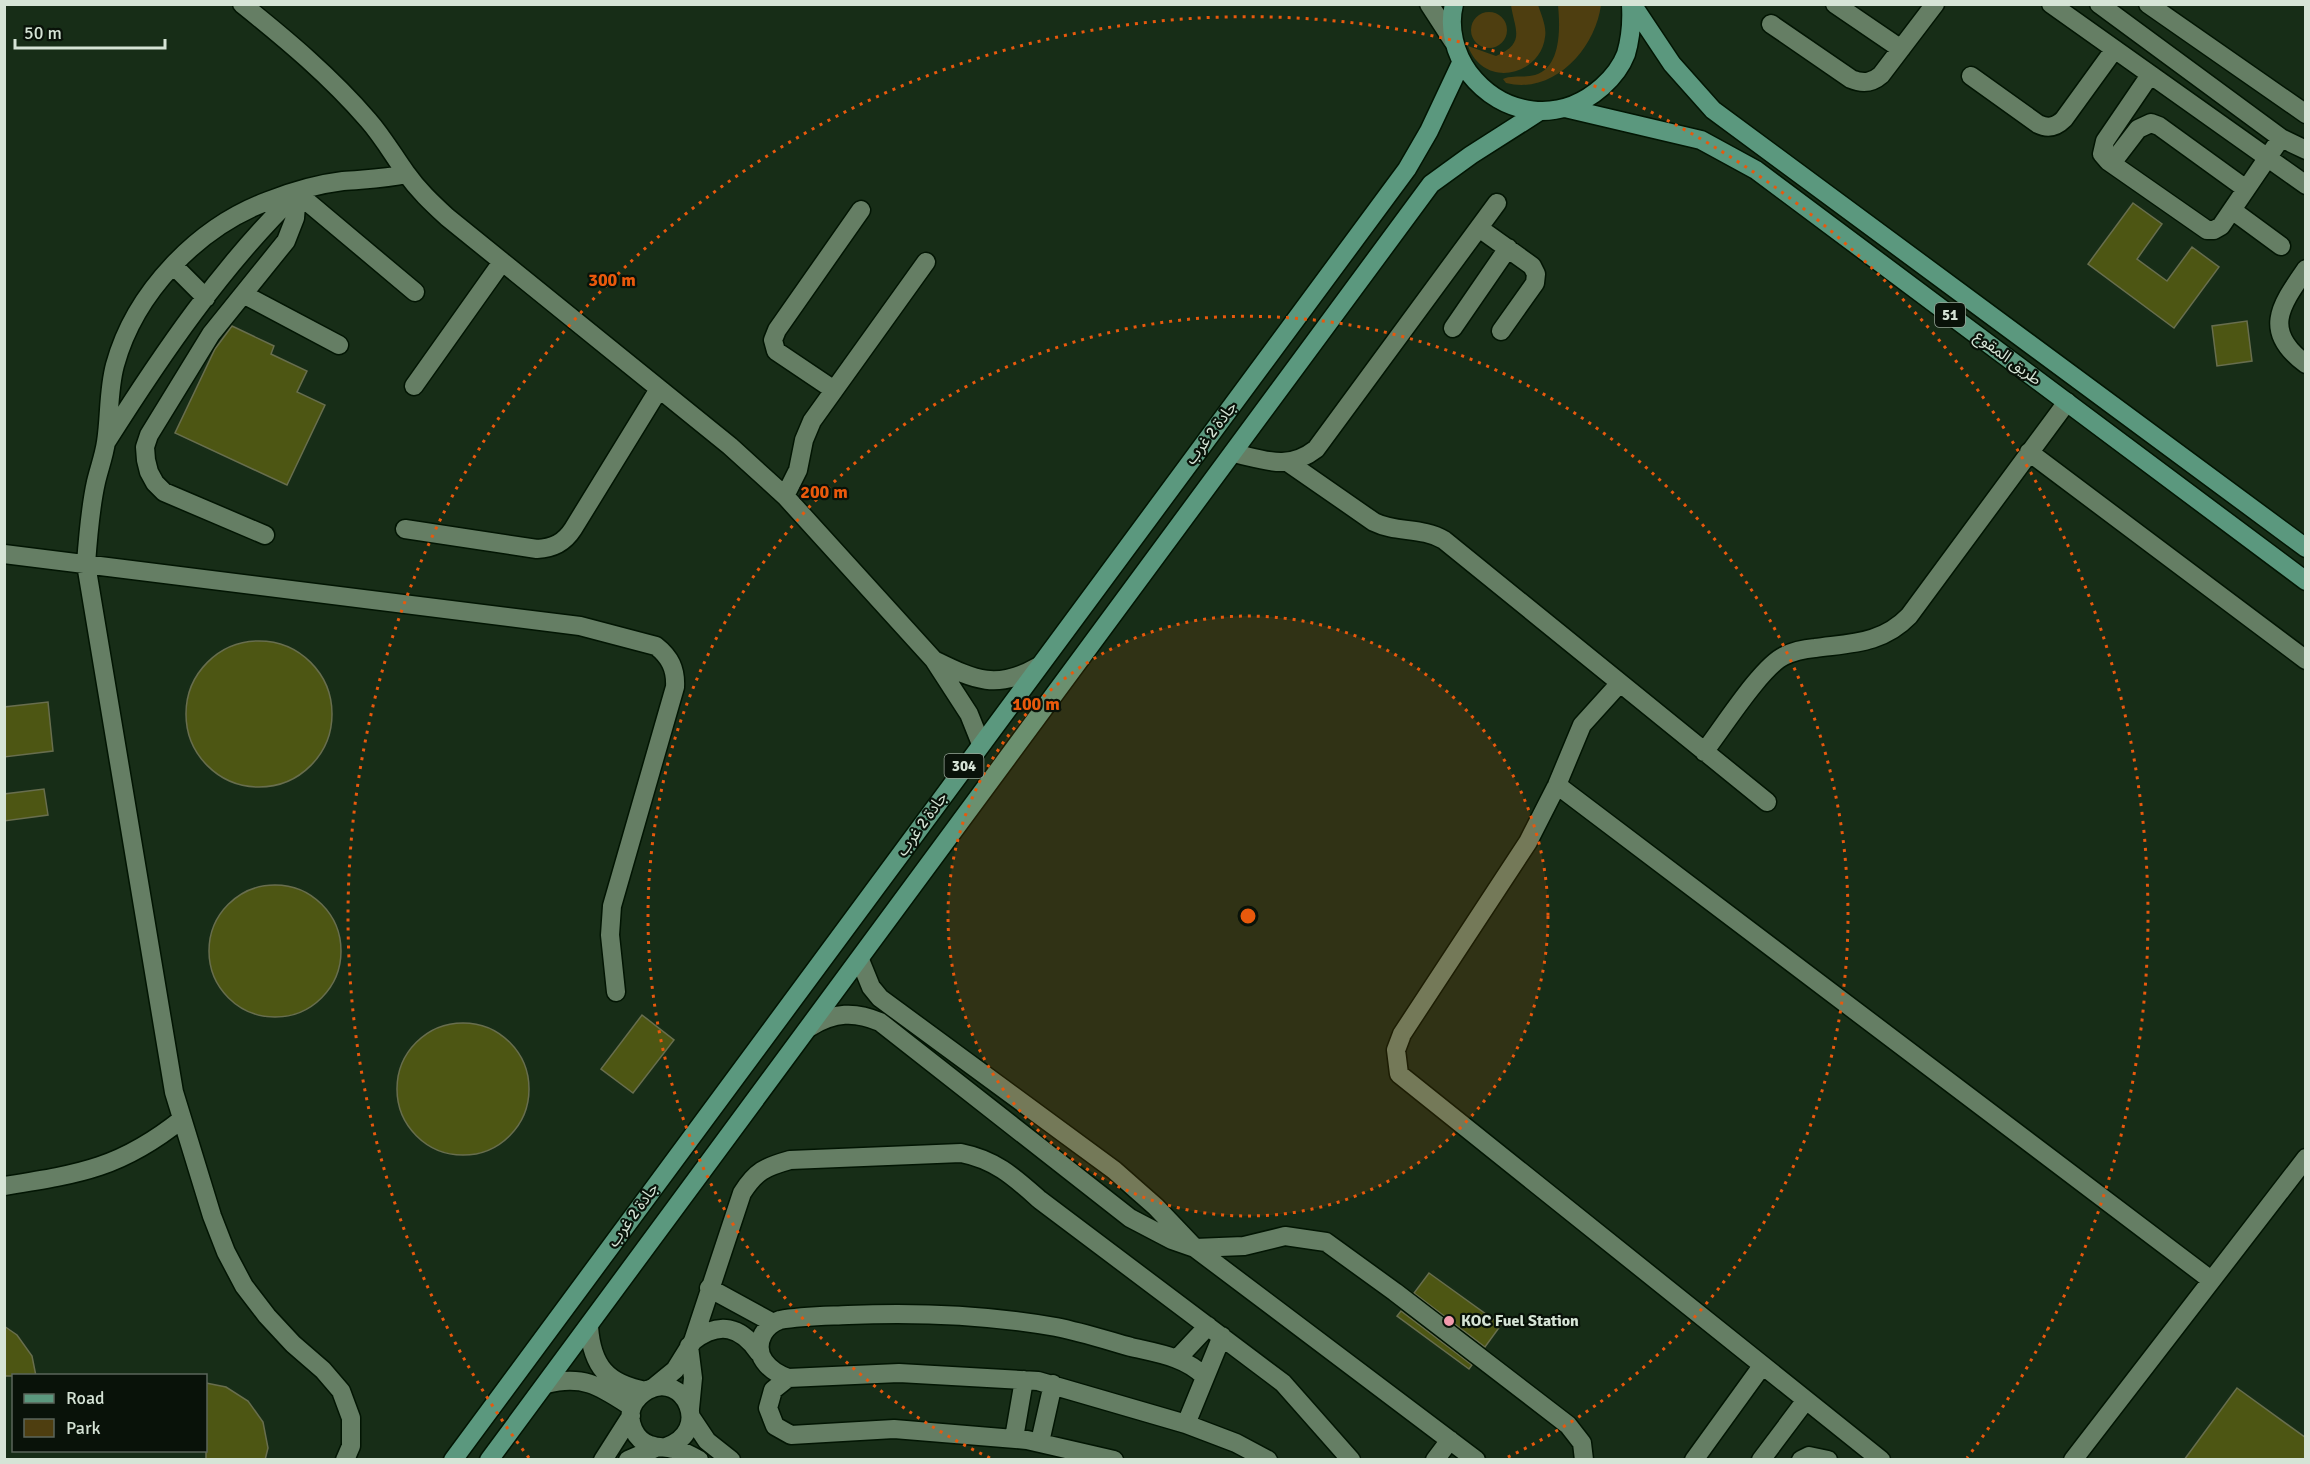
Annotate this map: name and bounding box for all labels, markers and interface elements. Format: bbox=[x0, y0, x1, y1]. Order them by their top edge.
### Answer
scale bar bbox=[15, 12, 165, 50]
text: 50 m bbox=[24, 22, 62, 44]
text: 300 m bbox=[588, 269, 636, 291]
road number: 51 bbox=[1935, 303, 1965, 327]
street label: طريق المقوع bbox=[1969, 326, 2046, 391]
street label: جادة 2 غرب bbox=[1181, 397, 1241, 469]
text: 200 m bbox=[800, 481, 848, 503]
text: 100 m bbox=[1012, 693, 1060, 715]
road number: 304 bbox=[944, 754, 984, 778]
street label: جادة 2 غرب bbox=[892, 788, 952, 860]
centre of rings bbox=[1238, 906, 1258, 926]
street label: جادة 2 غرب bbox=[603, 1179, 663, 1251]
place label: KOC Fuel Station bbox=[1461, 1311, 1579, 1331]
marker: KOC Fuel Station bbox=[1442, 1314, 1456, 1328]
legend bbox=[12, 1374, 207, 1452]
text: Road bbox=[66, 1387, 105, 1409]
text: Park bbox=[66, 1417, 101, 1439]

